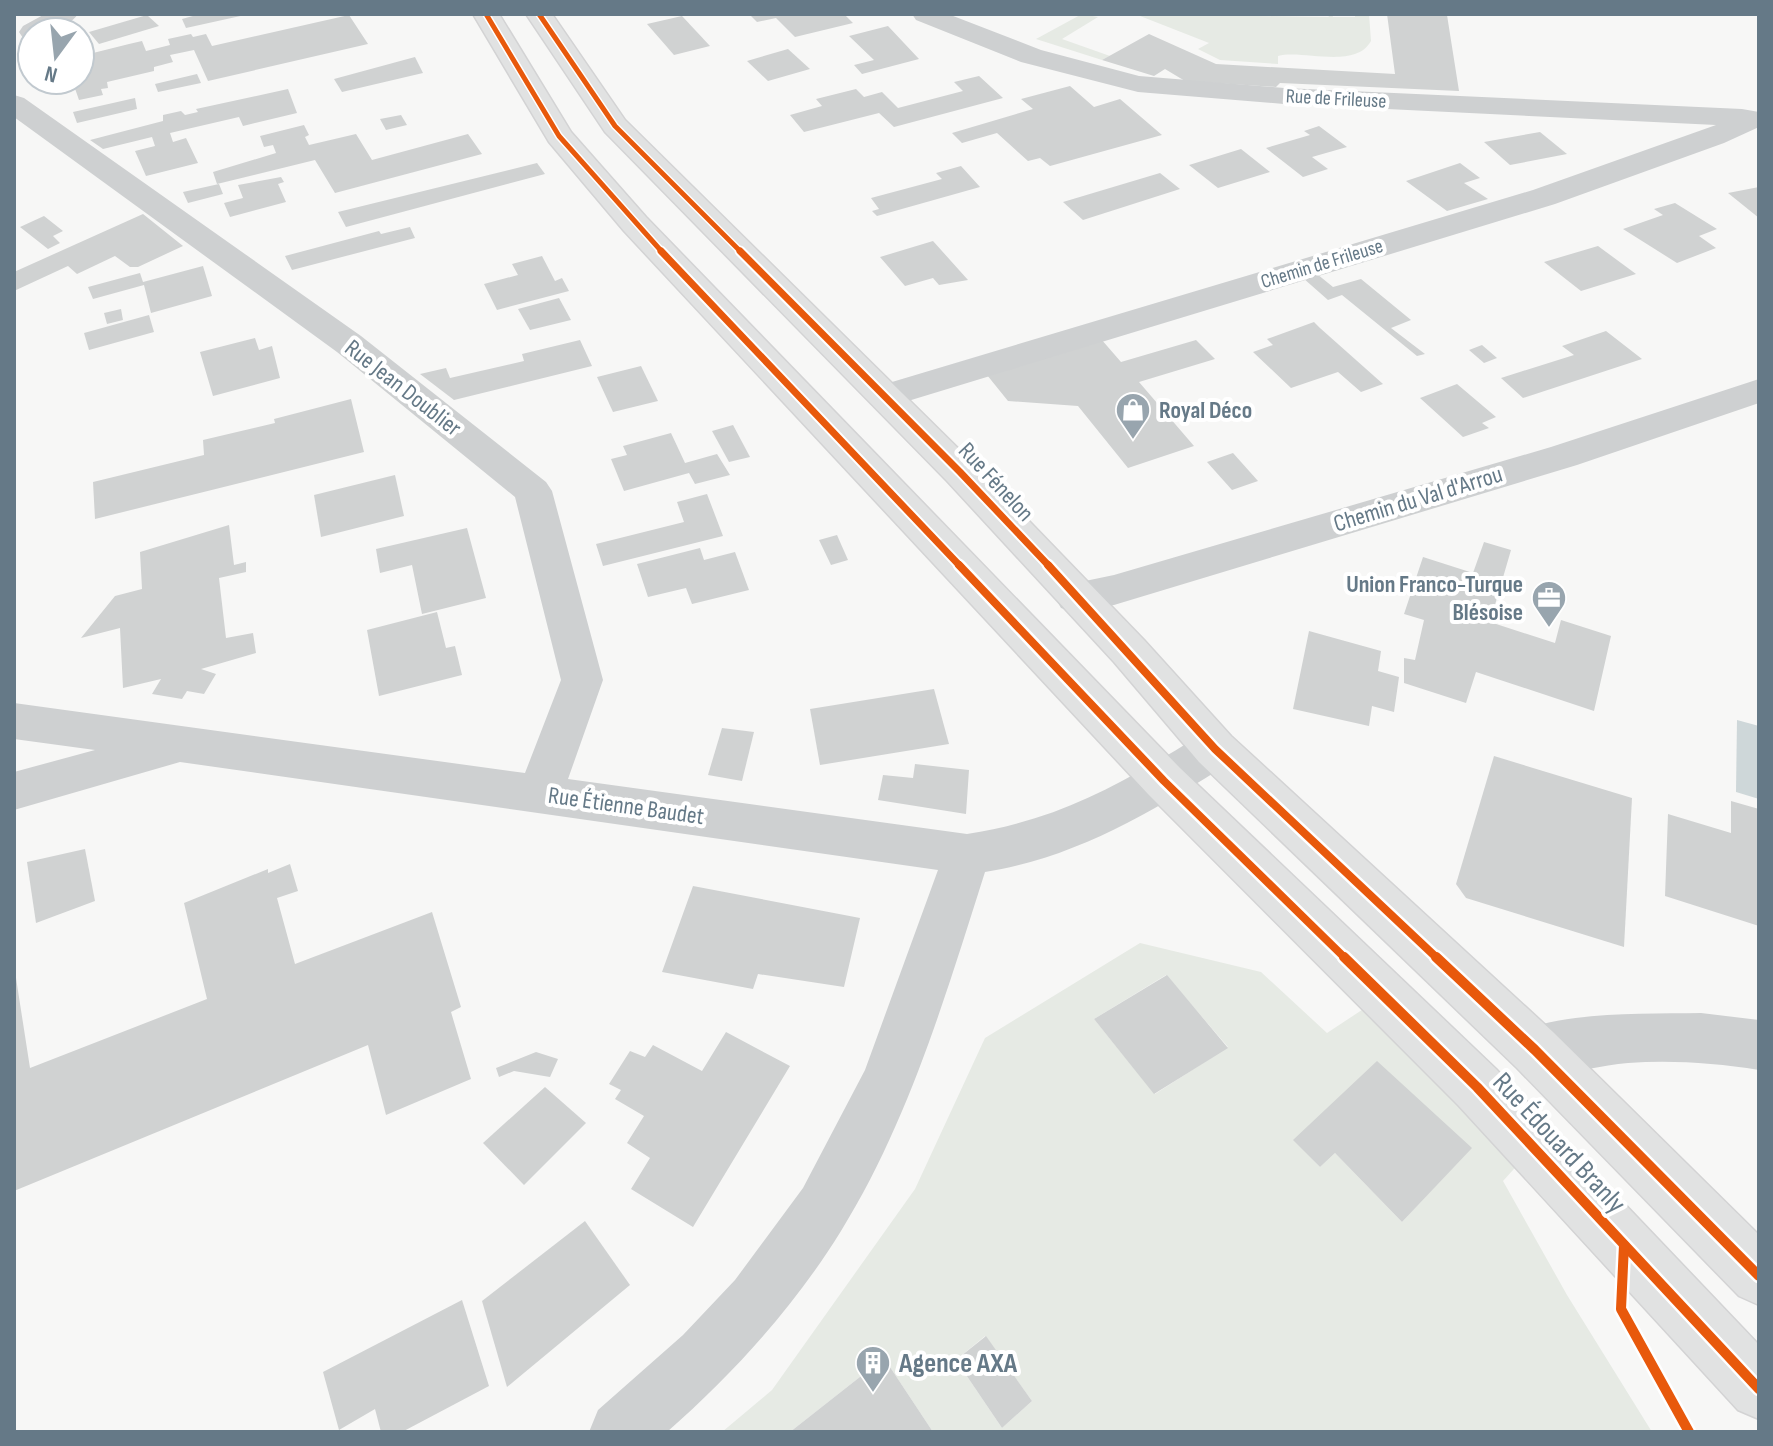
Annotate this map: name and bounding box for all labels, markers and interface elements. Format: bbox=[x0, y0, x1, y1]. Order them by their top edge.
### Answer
north arrow bbox=[16, 16, 96, 96]
text: N bbox=[42, 59, 60, 88]
street label: Rue de Frileuse bbox=[1285, 84, 1387, 114]
street label: Chemin de Frileuse bbox=[1258, 234, 1386, 294]
street label: Rue Jean Doublier bbox=[339, 333, 467, 443]
shop icon: Royal Déco bbox=[1114, 391, 1152, 441]
place label: Royal Déco bbox=[1159, 396, 1252, 425]
street label: Rue Fénelon bbox=[952, 436, 1040, 528]
street label: Chemin du Val d'Arrou bbox=[1330, 460, 1506, 538]
place label: Union Franco-Turque Blésoise bbox=[1346, 570, 1523, 627]
office icon: Union Franco-Turque Blésoise bbox=[1530, 579, 1568, 629]
street label: Rue Étienne Baudet bbox=[546, 781, 706, 831]
street label: Rue Édouard Branly bbox=[1486, 1066, 1633, 1220]
building icon: Agence AXA bbox=[854, 1344, 892, 1394]
place label: Agence AXA bbox=[898, 1347, 1018, 1380]

